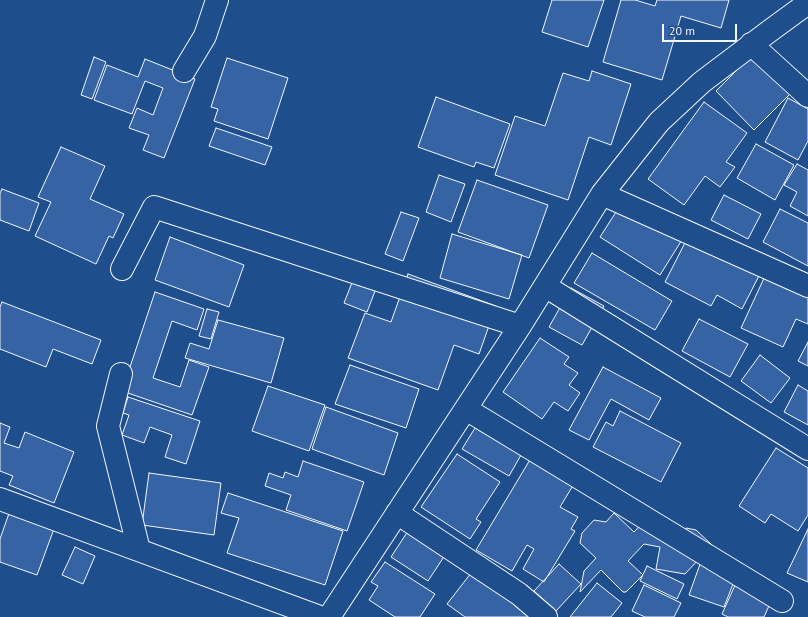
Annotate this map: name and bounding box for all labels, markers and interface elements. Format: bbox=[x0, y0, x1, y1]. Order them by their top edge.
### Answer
scale bar bbox=[664, 16, 739, 42]
text: 20 m bbox=[669, 23, 695, 38]

